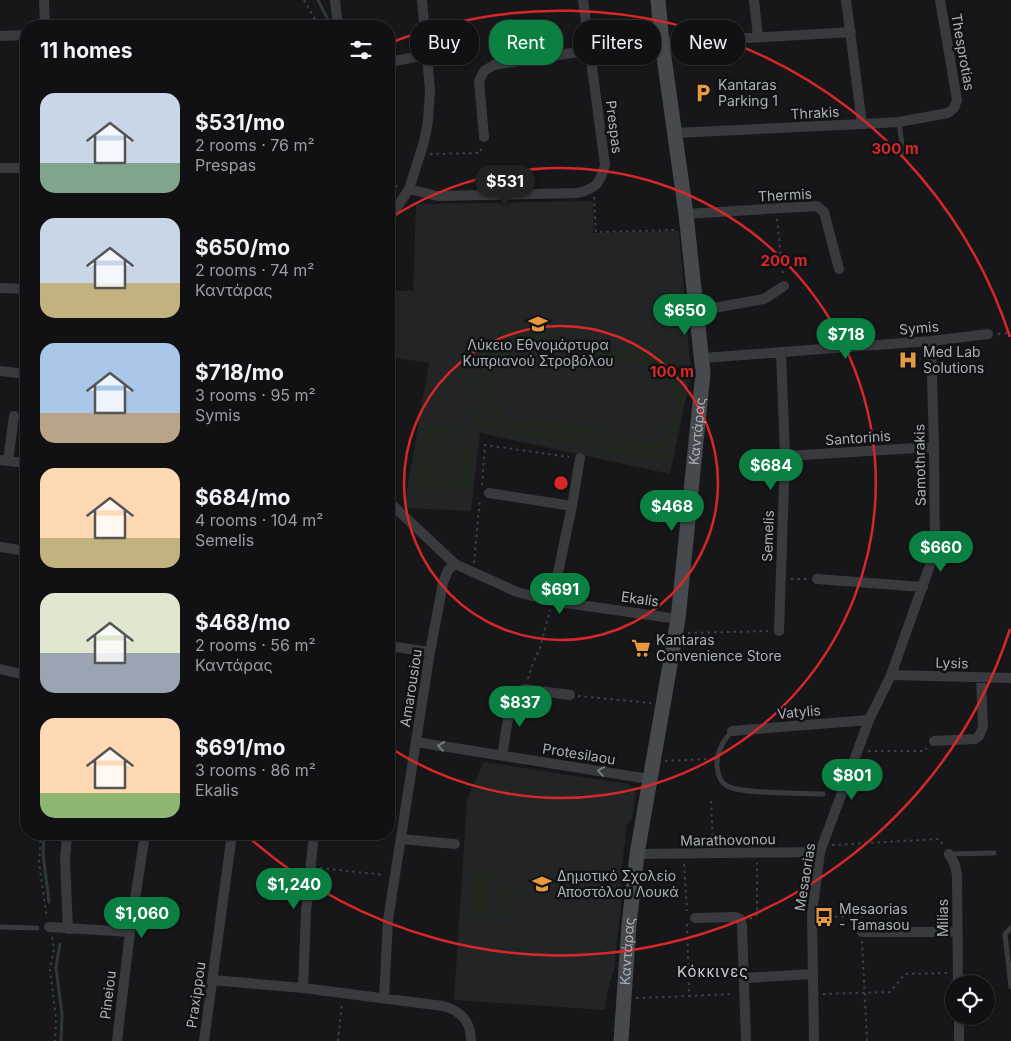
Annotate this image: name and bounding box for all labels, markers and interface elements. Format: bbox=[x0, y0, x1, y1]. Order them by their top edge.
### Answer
street label: Thesprotias bbox=[948, 12, 979, 92]
chip: Buy bbox=[410, 20, 479, 65]
chip: Rent bbox=[489, 20, 563, 65]
chip: Filters bbox=[573, 20, 661, 65]
chip: New bbox=[671, 20, 745, 65]
icon: filters bbox=[347, 36, 375, 64]
text: 11 homes bbox=[40, 38, 132, 63]
place label: Kantaras Parking 1 bbox=[718, 76, 778, 109]
parking icon: Kantaras Parking 1 bbox=[692, 82, 714, 104]
street label: Prespas bbox=[603, 99, 626, 155]
street label: Thrakis bbox=[790, 103, 840, 122]
text: $531/mo bbox=[195, 110, 285, 135]
icon: home bbox=[80, 113, 140, 173]
text: 2 rooms · 76 m² bbox=[195, 135, 315, 155]
text: 300 m bbox=[871, 139, 919, 158]
text: Prespas bbox=[195, 155, 256, 175]
pin: $531 bbox=[475, 164, 535, 207]
text: $531 bbox=[486, 171, 524, 191]
street label: Thermis bbox=[758, 185, 812, 204]
text: $650/mo bbox=[195, 235, 290, 260]
icon: home bbox=[80, 238, 140, 298]
text: 200 m bbox=[761, 251, 807, 270]
text: 2 rooms · 74 m² bbox=[195, 260, 314, 280]
text: Καντάρας bbox=[195, 280, 273, 300]
pin: $650 bbox=[655, 294, 715, 336]
text: $650 bbox=[664, 300, 706, 320]
school or university icon: Λύκειο Εθνομάρτυρα Κυπριανού Στροβόλου bbox=[527, 313, 549, 335]
street label: Symis bbox=[898, 317, 940, 338]
pin: $718 bbox=[816, 318, 876, 360]
text: $718 bbox=[827, 324, 865, 344]
place label: Λύκειο Εθνομάρτυρα Κυπριανού Στροβόλου bbox=[462, 336, 614, 369]
place label: Med Lab Solutions bbox=[923, 343, 984, 376]
hospital icon: Med Lab Solutions bbox=[897, 349, 919, 371]
text: $718/mo bbox=[195, 360, 284, 385]
text: 100 m bbox=[650, 362, 694, 381]
icon: home bbox=[80, 363, 140, 423]
text: 3 rooms · 95 m² bbox=[195, 385, 316, 405]
street label: Καντάρας bbox=[685, 396, 708, 466]
text: Symis bbox=[195, 405, 241, 425]
street label: Samothrakis bbox=[910, 424, 929, 506]
street label: Santorinis bbox=[825, 427, 891, 448]
pin: $684 bbox=[741, 448, 801, 491]
text: $684 bbox=[750, 455, 792, 475]
centre of rings bbox=[552, 474, 570, 492]
text: $684/mo bbox=[195, 485, 290, 510]
icon: home bbox=[80, 488, 140, 548]
pin: $468 bbox=[642, 490, 702, 532]
text: $468 bbox=[651, 496, 693, 516]
text: 4 rooms · 104 m² bbox=[195, 510, 323, 530]
street label: Semelis bbox=[758, 510, 777, 562]
text: Semelis bbox=[195, 530, 254, 550]
pin: $660 bbox=[911, 530, 971, 573]
text: $660 bbox=[920, 537, 962, 557]
pin: $691 bbox=[530, 572, 590, 615]
text: $691 bbox=[541, 579, 579, 599]
street label: Ekalis bbox=[620, 587, 660, 610]
text: $468/mo bbox=[195, 610, 290, 635]
icon: home bbox=[80, 613, 140, 673]
place label: Kantaras Convenience Store bbox=[656, 631, 782, 664]
text: 2 rooms · 56 m² bbox=[195, 635, 316, 655]
supermarket icon: Kantaras Convenience Store bbox=[630, 637, 652, 659]
street label: Amarousiou bbox=[396, 648, 425, 728]
street label: Lysis bbox=[935, 653, 969, 672]
text: Καντάρας bbox=[195, 655, 273, 675]
pin: $837 bbox=[490, 686, 550, 728]
text: $837 bbox=[500, 692, 540, 712]
street label: Vatylis bbox=[776, 701, 822, 722]
text: $691/mo bbox=[195, 735, 285, 760]
icon: home bbox=[80, 738, 140, 798]
street label: Protesilaou bbox=[541, 739, 617, 768]
one-way arrow bbox=[436, 741, 445, 751]
pin: $801 bbox=[822, 758, 882, 801]
text: 3 rooms · 86 m² bbox=[195, 760, 316, 780]
text: $801 bbox=[833, 765, 871, 785]
one-way arrow bbox=[597, 767, 605, 777]
text: Ekalis bbox=[195, 780, 239, 800]
street label: Marathovonou bbox=[680, 830, 776, 849]
street label: Mesaorias bbox=[791, 842, 818, 912]
place label: Δημοτικό Σχολείο Αποστόλου Λουκά bbox=[557, 867, 679, 900]
pin: $1,240 bbox=[253, 868, 335, 910]
school or university icon: Δημοτικό Σχολείο Αποστόλου Λουκά bbox=[531, 873, 553, 895]
text: $1,240 bbox=[267, 874, 321, 894]
pin: $1,060 bbox=[101, 896, 183, 939]
street label: Milias bbox=[934, 899, 951, 937]
place label: Mesaorias - Tamasou bbox=[839, 900, 909, 933]
text: $1,060 bbox=[115, 903, 169, 923]
bus stop icon: Mesaorias - Tamasou bbox=[813, 906, 835, 928]
street label: Καντάρας bbox=[616, 916, 638, 986]
street label: Praxippou bbox=[182, 961, 209, 1029]
district label: Κόκκινες bbox=[677, 962, 749, 981]
street label: Pineiou bbox=[96, 970, 119, 1020]
map controls bbox=[945, 975, 995, 1025]
button: locate bbox=[945, 975, 995, 1025]

